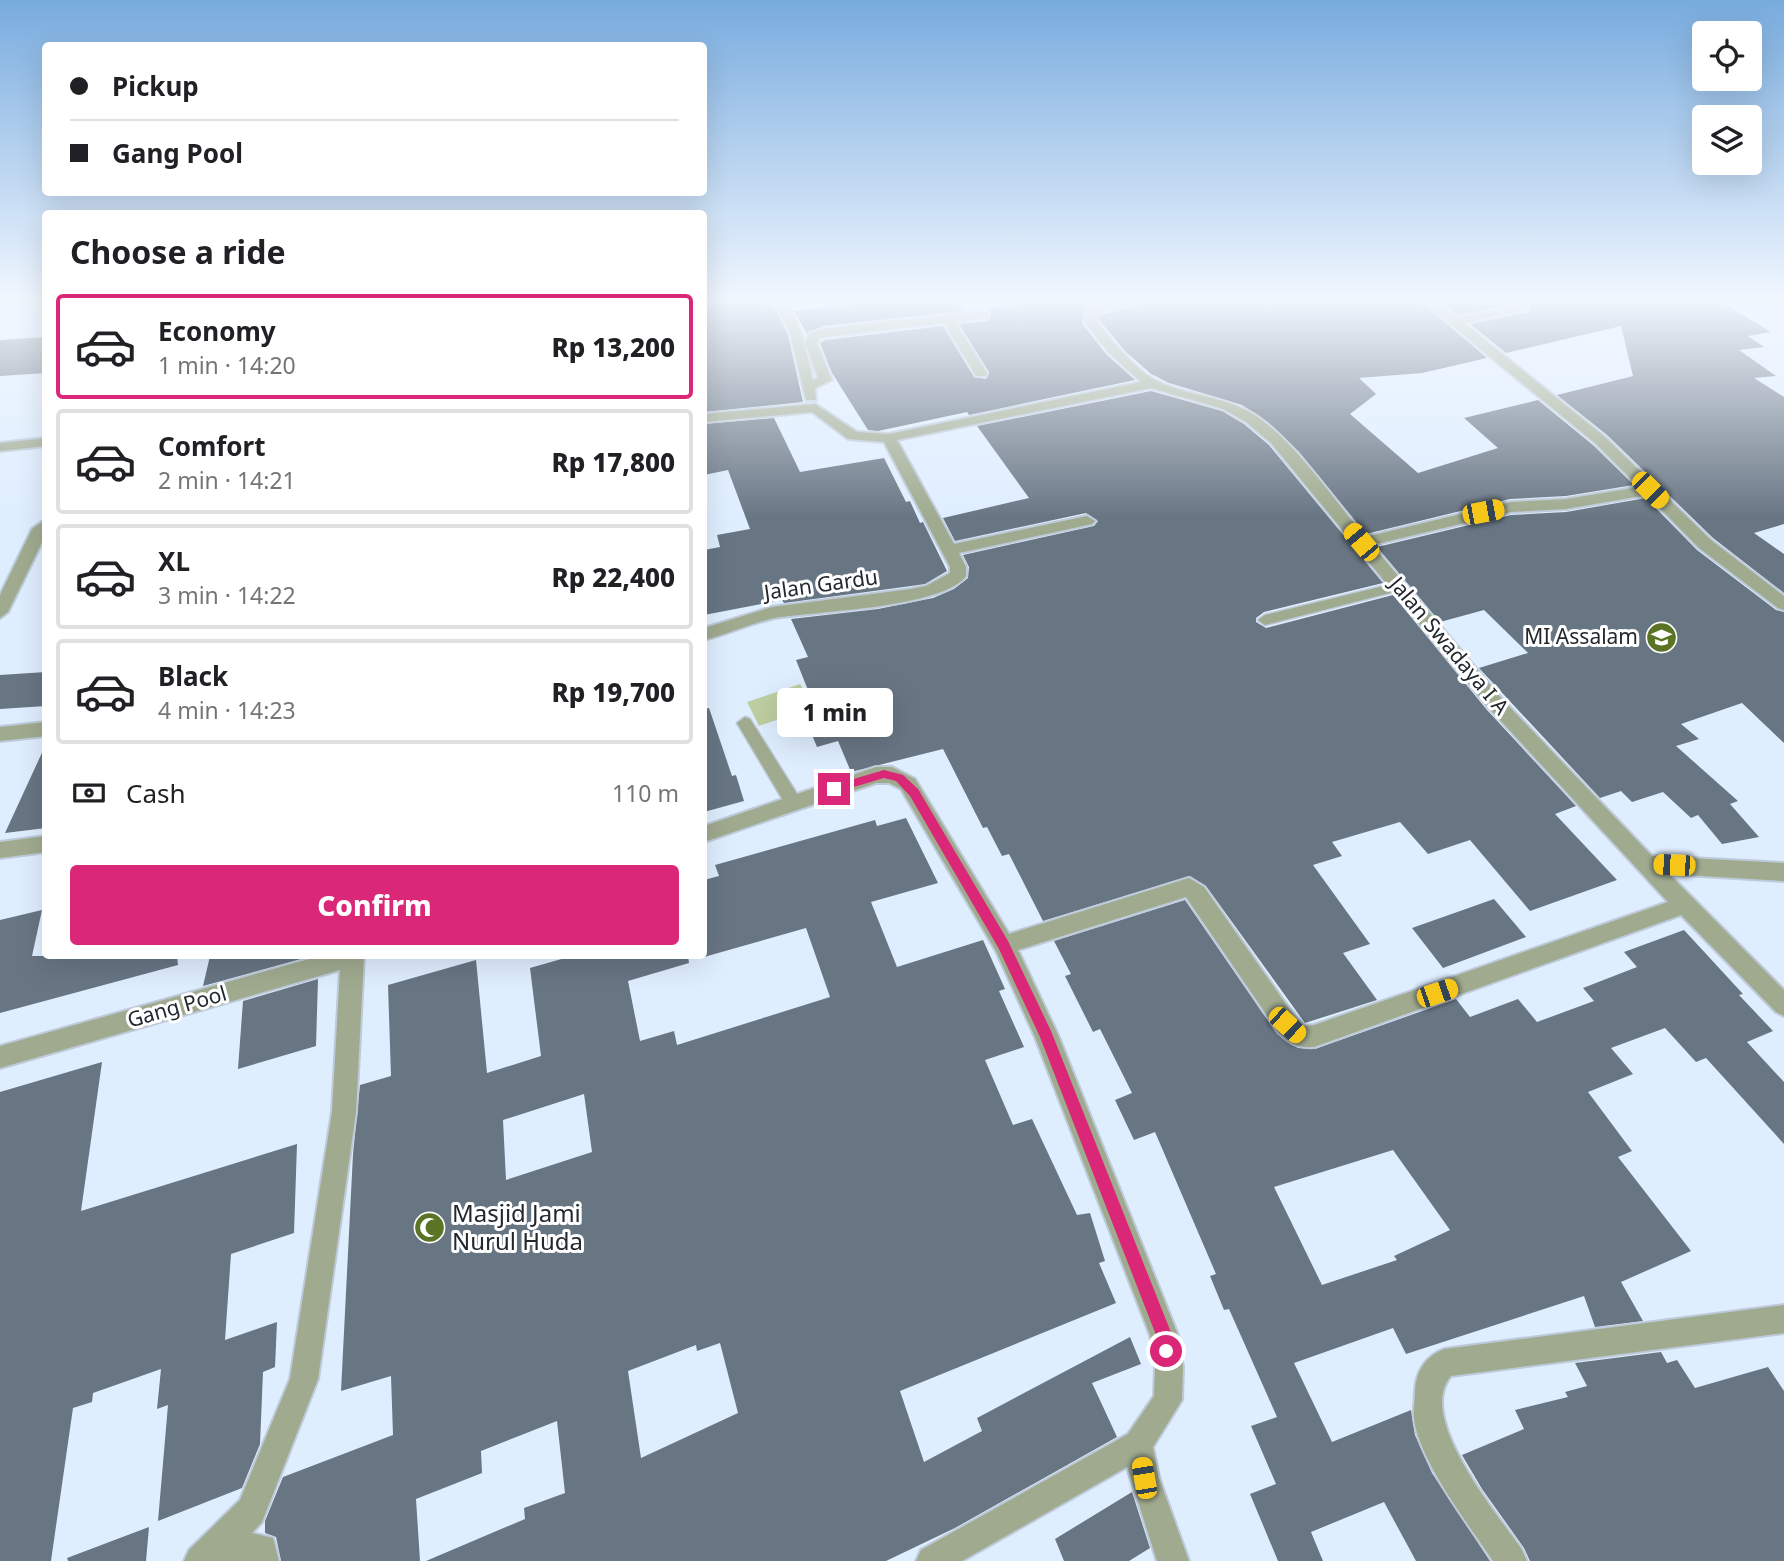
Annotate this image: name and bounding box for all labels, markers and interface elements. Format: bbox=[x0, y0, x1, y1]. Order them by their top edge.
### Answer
map controls bbox=[1692, 21, 1762, 175]
button: locate bbox=[1692, 21, 1762, 91]
text: Pickup bbox=[112, 68, 199, 104]
button: layers bbox=[1692, 105, 1762, 175]
text: Gang Pool bbox=[112, 135, 243, 171]
text: Choose a ride bbox=[70, 230, 286, 273]
text: Economy bbox=[158, 313, 276, 349]
icon: car bbox=[74, 315, 137, 378]
text: Rp 13,200 bbox=[552, 329, 675, 365]
text: 1 min · 14:20 bbox=[158, 349, 296, 381]
text: Comfort bbox=[158, 428, 266, 464]
icon: car bbox=[74, 430, 137, 493]
text: Rp 17,800 bbox=[552, 444, 675, 480]
text: 2 min · 14:21 bbox=[158, 464, 296, 496]
car bbox=[1628, 468, 1673, 512]
car bbox=[1461, 498, 1506, 526]
car bbox=[1340, 519, 1383, 565]
text: XL bbox=[158, 543, 190, 579]
icon: car bbox=[74, 545, 137, 608]
text: Rp 22,400 bbox=[552, 559, 675, 595]
street label: Jalan Gardu bbox=[760, 562, 879, 606]
street label: Jalan Swadaya I A bbox=[1383, 569, 1516, 721]
text: 3 min · 14:22 bbox=[158, 579, 296, 611]
school or university icon: MI Assalam bbox=[1644, 620, 1678, 654]
place label: MI Assalam bbox=[1524, 622, 1638, 650]
text: Black bbox=[158, 658, 228, 694]
icon: car bbox=[74, 660, 137, 723]
text: Rp 19,700 bbox=[552, 674, 675, 710]
callout: 1 min bbox=[776, 688, 892, 736]
text: 4 min · 14:23 bbox=[158, 694, 296, 726]
text: 1 min bbox=[803, 696, 867, 728]
route end bbox=[818, 773, 850, 805]
icon: cash bbox=[70, 774, 108, 812]
text: Cash bbox=[126, 775, 186, 811]
text: 110 m bbox=[612, 777, 679, 809]
car bbox=[1653, 854, 1696, 876]
button: Confirm bbox=[70, 865, 679, 945]
car bbox=[1414, 976, 1461, 1010]
street label: Gang Pool bbox=[124, 979, 230, 1034]
car bbox=[1265, 1003, 1310, 1047]
place label: Masjid Jami Nurul Huda bbox=[452, 1196, 583, 1257]
mosque icon: Masjid Jami Nurul Huda bbox=[412, 1211, 446, 1245]
route start bbox=[1150, 1335, 1182, 1367]
car bbox=[1131, 1455, 1158, 1501]

